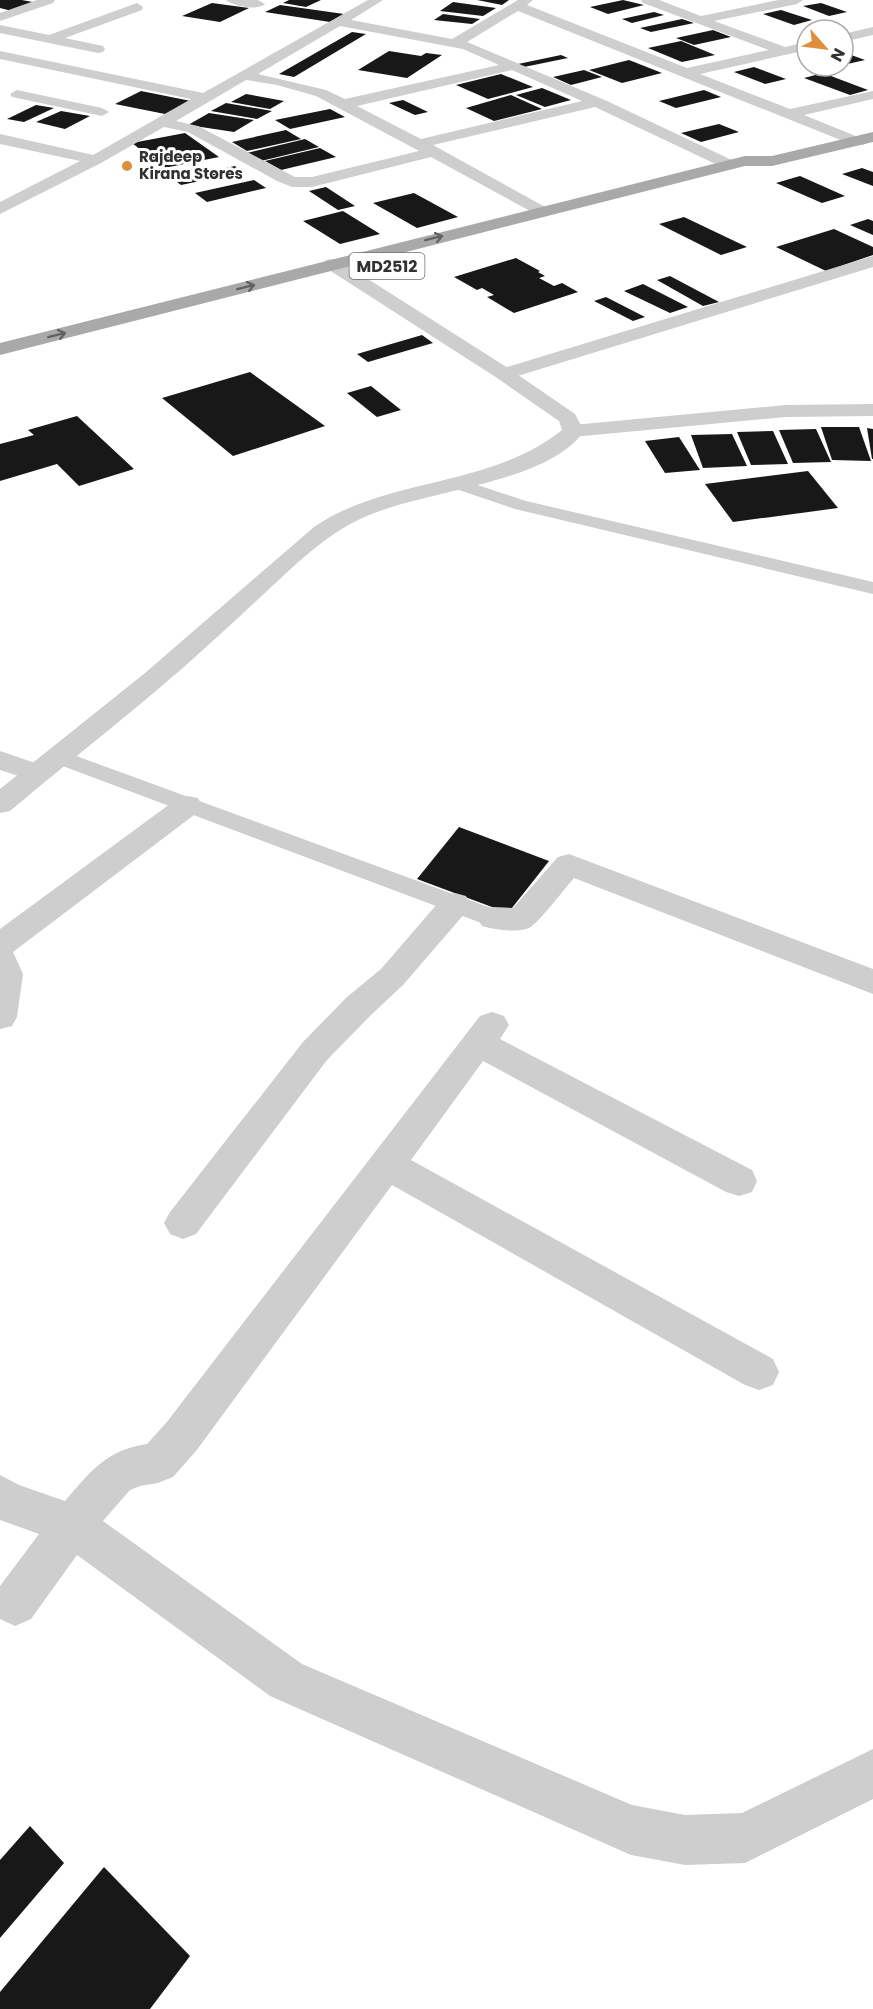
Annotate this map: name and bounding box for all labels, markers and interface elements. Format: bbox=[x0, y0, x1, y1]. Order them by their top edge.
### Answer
north arrow bbox=[795, 18, 855, 78]
text: N bbox=[825, 44, 851, 66]
place label: Rajdeep Kirana Stores bbox=[139, 146, 243, 184]
marker: Rajdeep Kirana Stores bbox=[120, 159, 134, 173]
one-way arrow bbox=[425, 232, 444, 244]
road number: MD2512 bbox=[350, 253, 424, 279]
one-way arrow bbox=[236, 280, 255, 292]
one-way arrow bbox=[47, 328, 66, 340]

